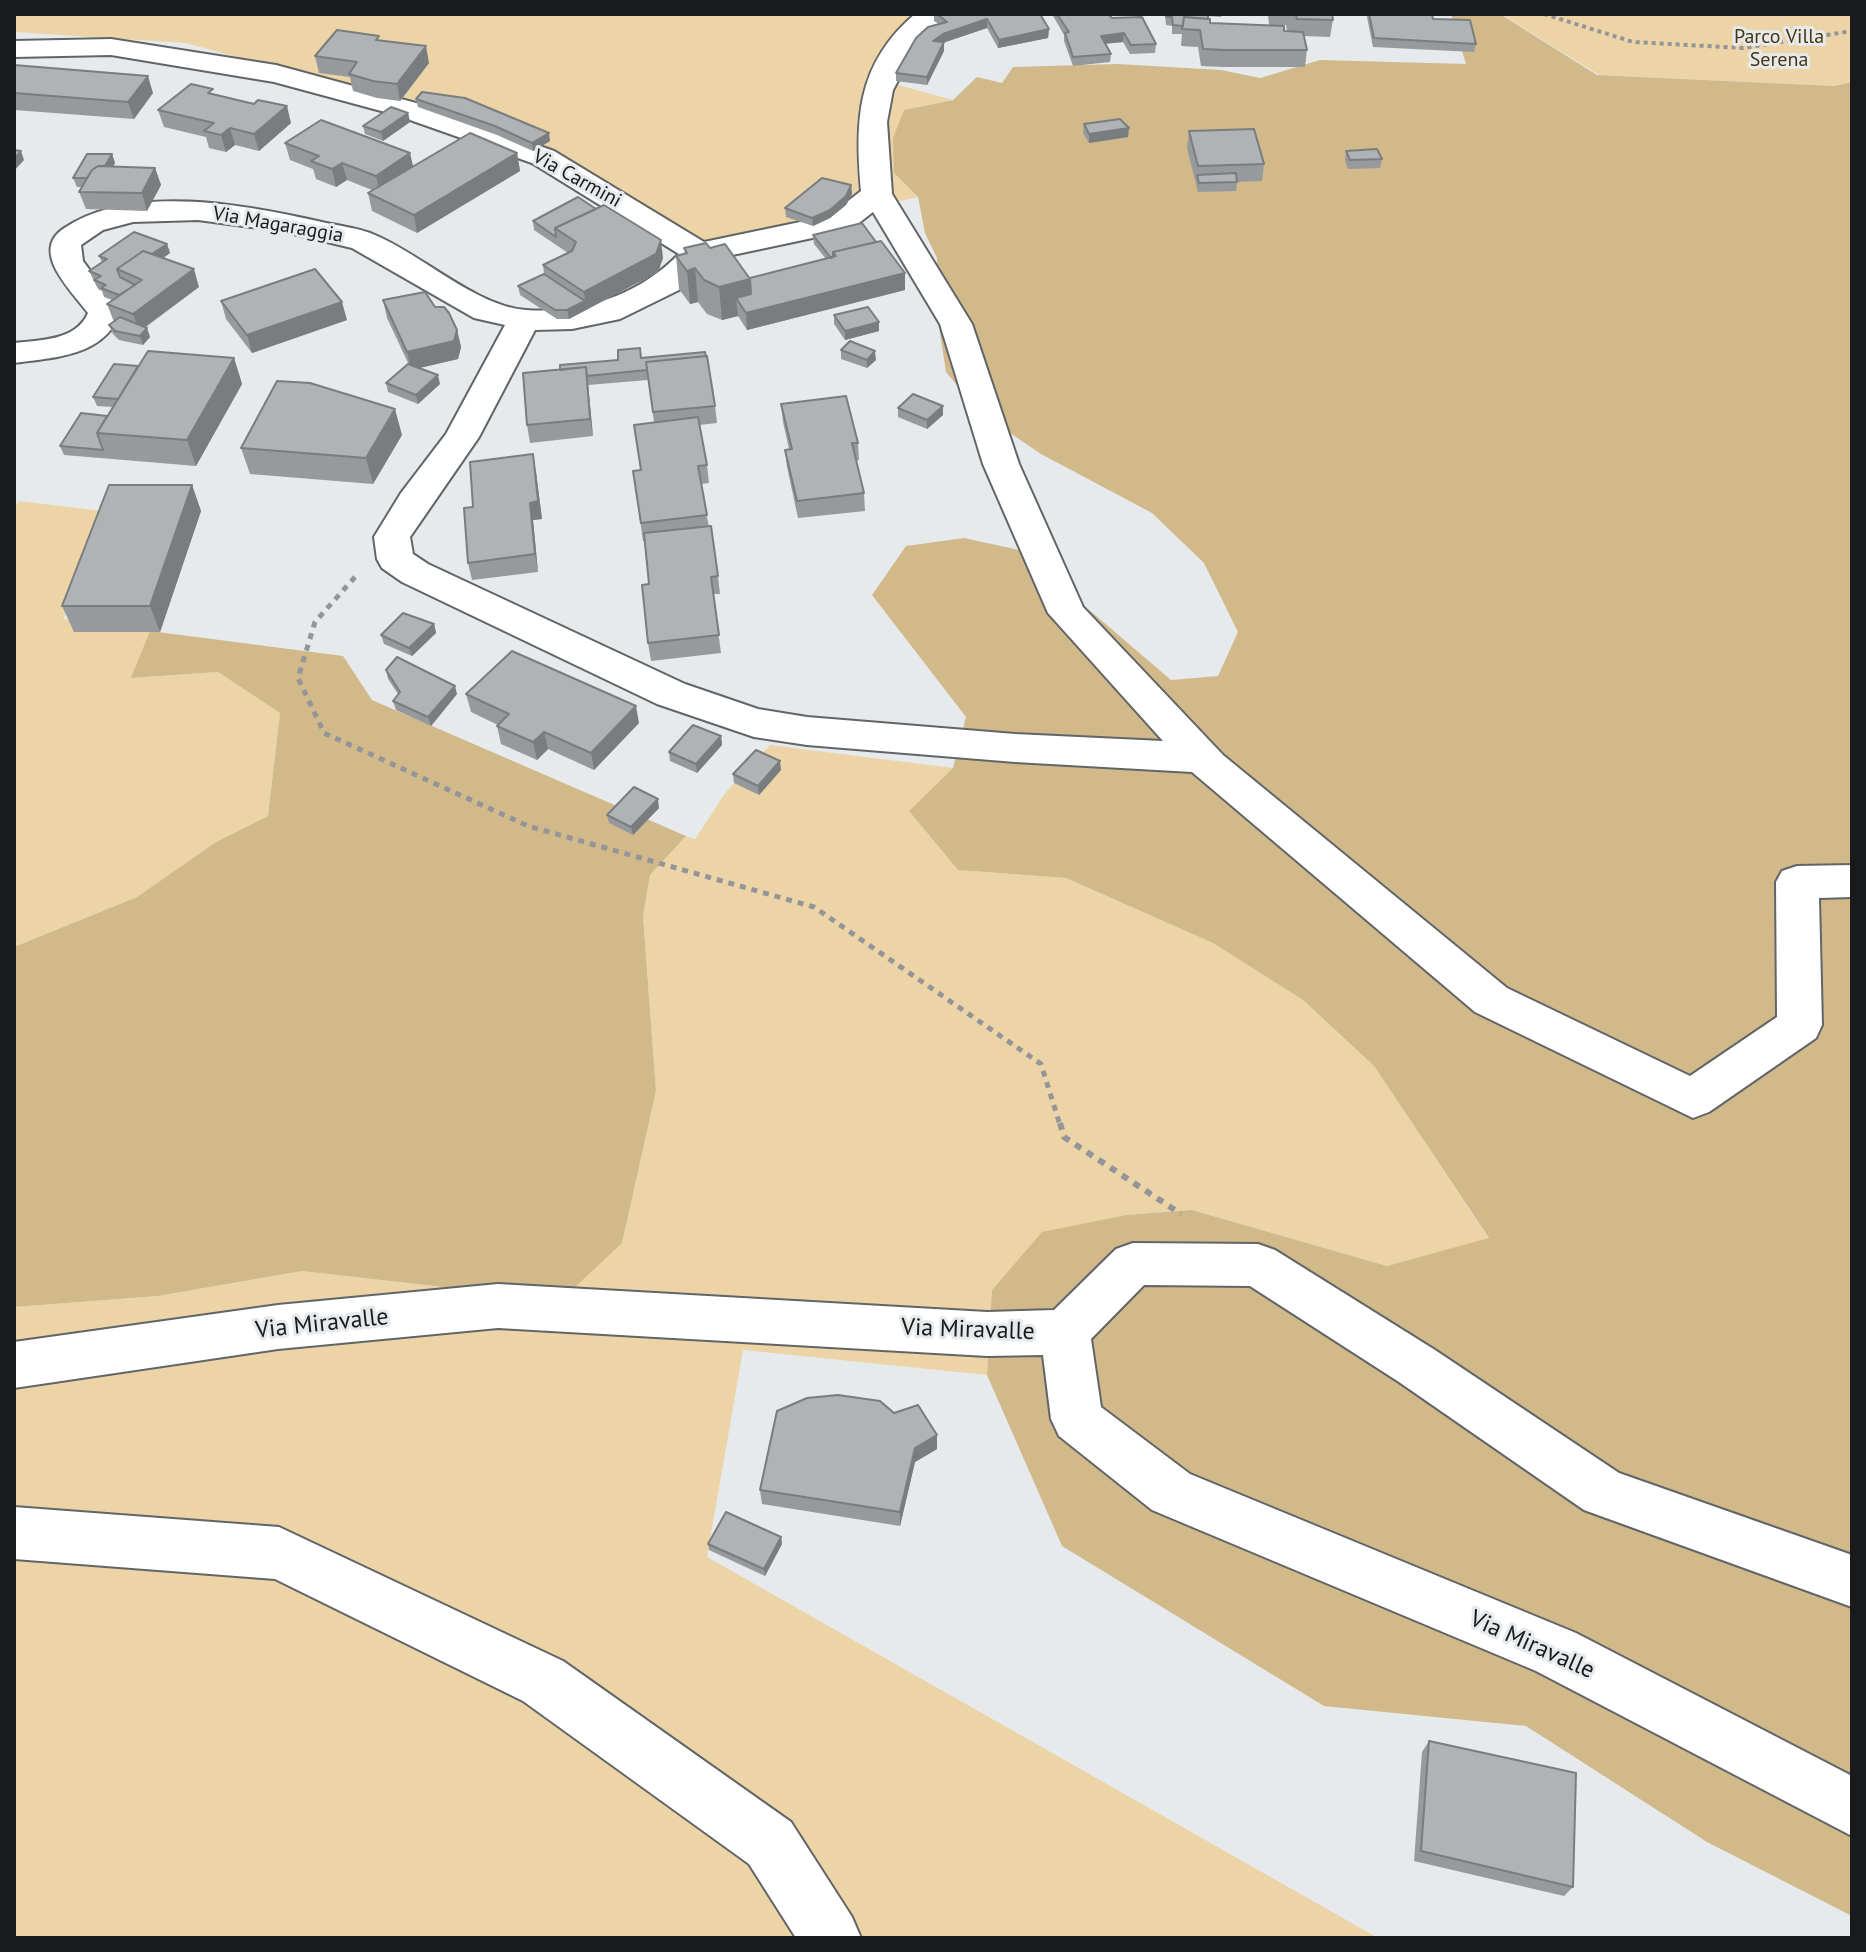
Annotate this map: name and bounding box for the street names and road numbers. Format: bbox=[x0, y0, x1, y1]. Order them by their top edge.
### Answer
street label: Via Carmini bbox=[528, 145, 626, 213]
street label: Via Magaraggia bbox=[211, 202, 345, 248]
street label: Via Miravalle bbox=[254, 1303, 390, 1345]
street label: Via Miravalle bbox=[901, 1313, 1035, 1347]
street label: Via Miravalle bbox=[1465, 1605, 1599, 1685]

